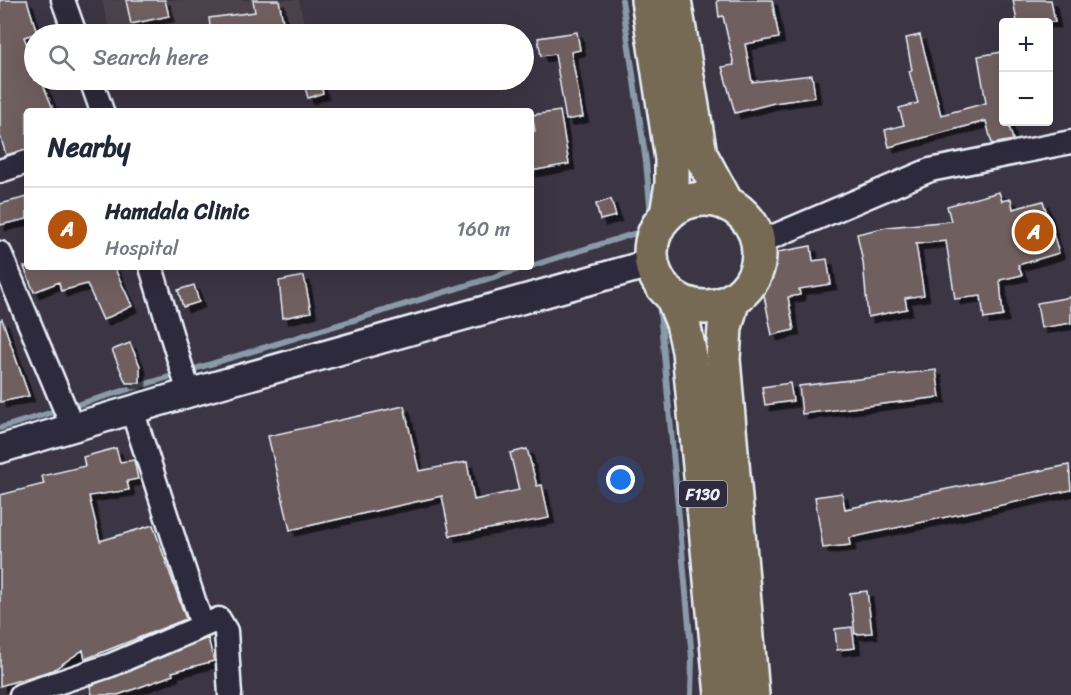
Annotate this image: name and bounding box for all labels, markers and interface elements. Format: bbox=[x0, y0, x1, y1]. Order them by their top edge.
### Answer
map controls bbox=[999, 18, 1053, 126]
button: + bbox=[999, 18, 1053, 72]
search box bbox=[24, 24, 534, 90]
text: Search here bbox=[93, 38, 209, 77]
icon: search bbox=[45, 41, 78, 74]
button: − bbox=[999, 72, 1053, 126]
text: Nearby bbox=[48, 124, 130, 170]
text: Hamdala Clinic bbox=[105, 192, 249, 231]
pin: A bbox=[1014, 210, 1054, 254]
text: A bbox=[61, 212, 74, 247]
text: 160 m bbox=[457, 212, 510, 247]
text: Hospital bbox=[105, 231, 178, 266]
your location bbox=[606, 465, 635, 494]
road number: F130 bbox=[679, 481, 727, 507]

